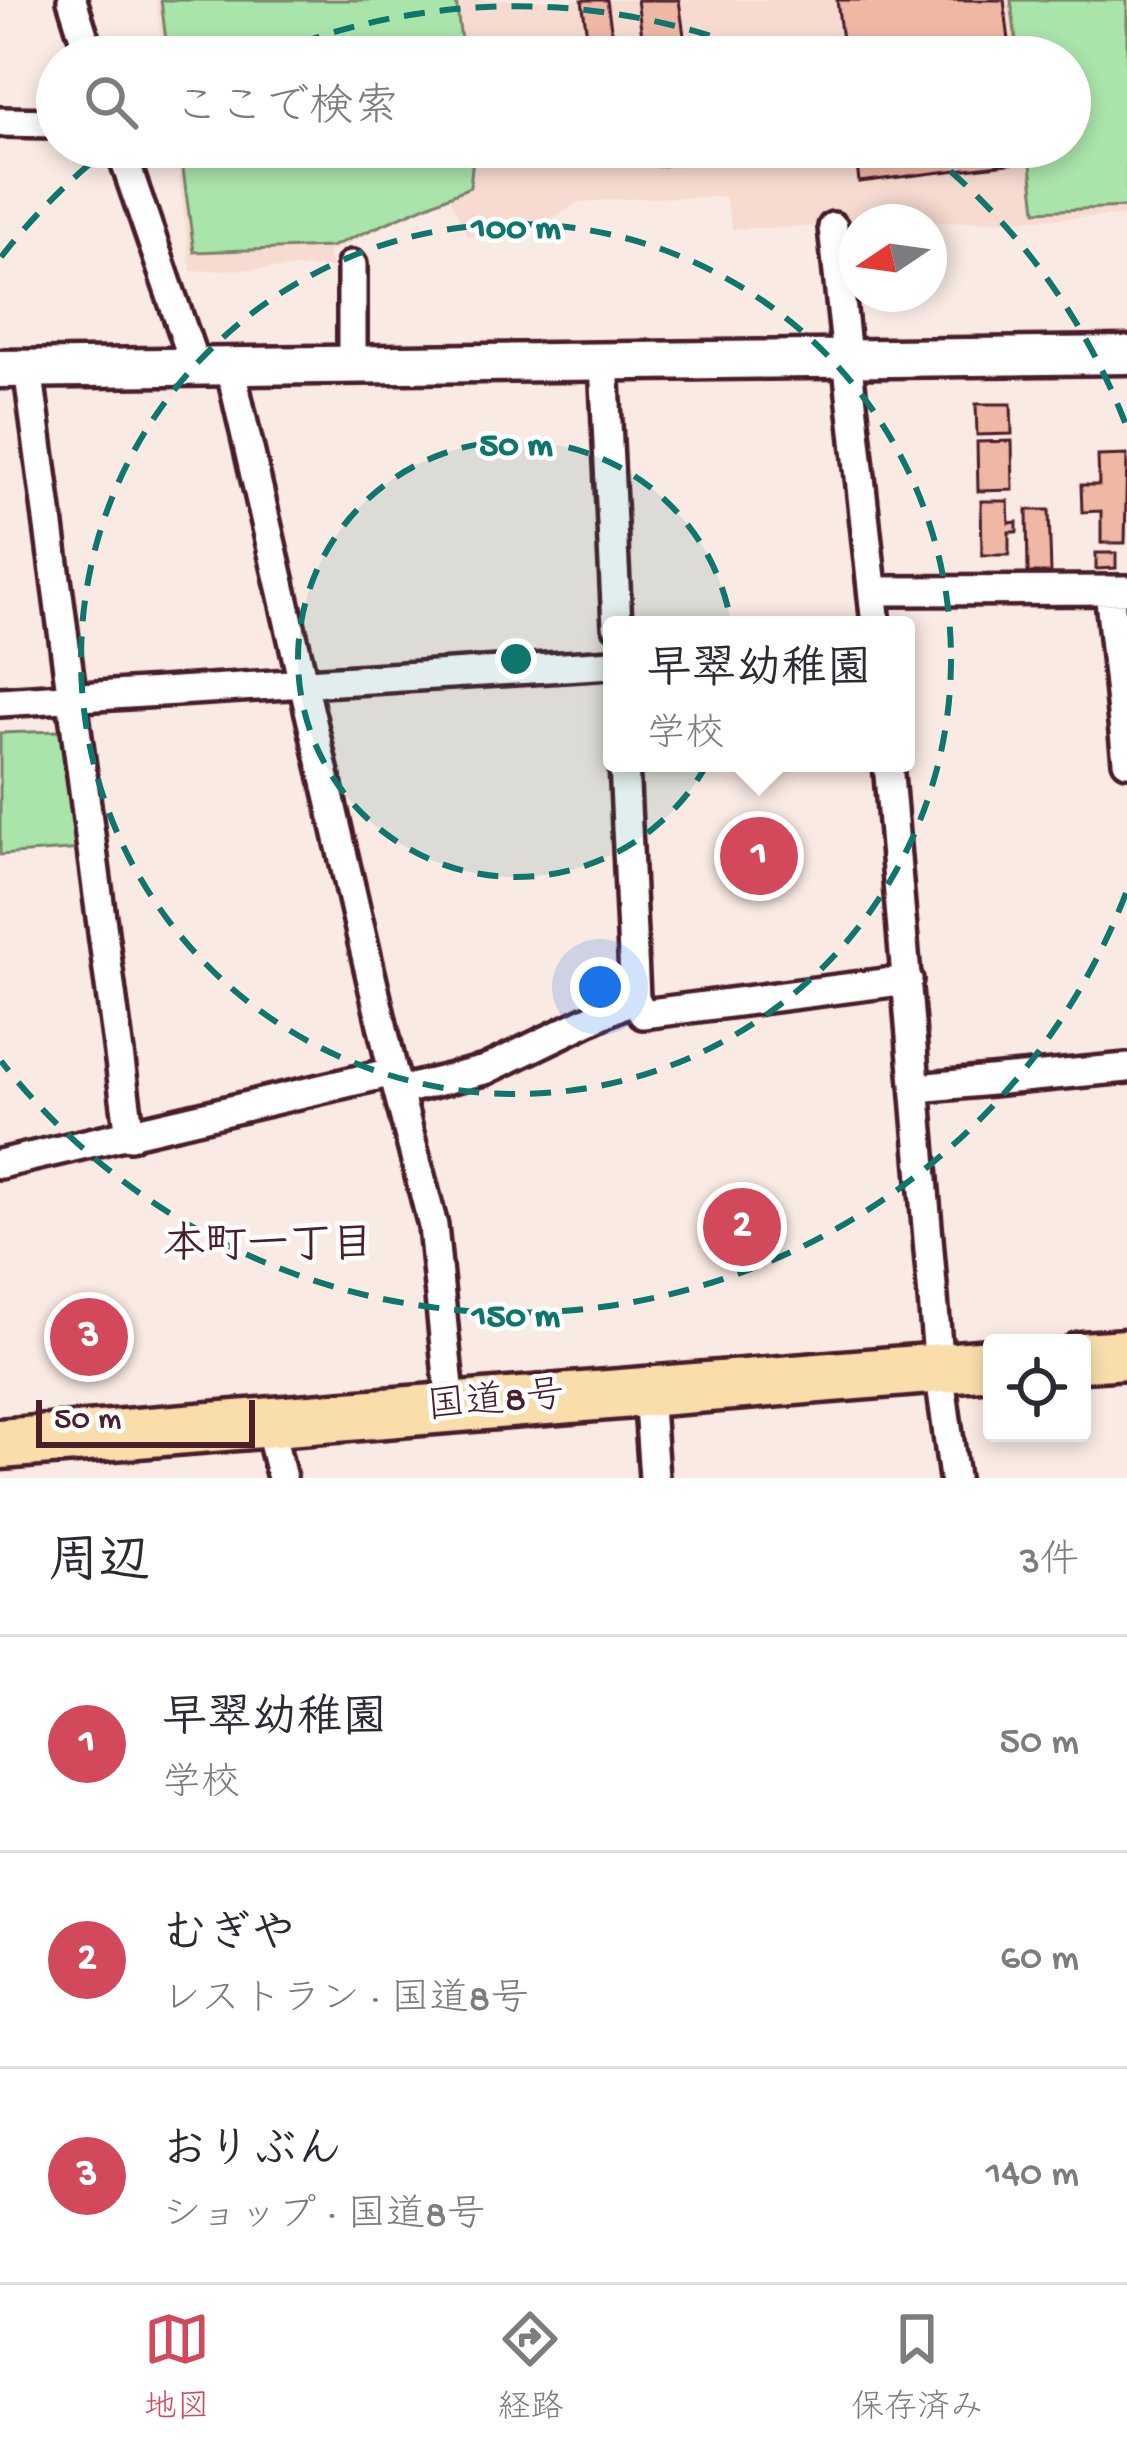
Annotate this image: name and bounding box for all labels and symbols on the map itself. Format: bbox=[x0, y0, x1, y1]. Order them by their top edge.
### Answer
north arrow bbox=[839, 204, 947, 312]
text: 100 m bbox=[469, 209, 561, 252]
text: 50 m bbox=[479, 426, 553, 469]
centre of rings bbox=[495, 638, 537, 680]
pin: 1 bbox=[720, 811, 798, 901]
your location bbox=[570, 957, 630, 1017]
pin: 2 bbox=[703, 1182, 781, 1272]
district label: 本町一丁目 bbox=[163, 1221, 373, 1273]
pin: 3 bbox=[50, 1292, 128, 1382]
text: 150 m bbox=[470, 1297, 560, 1340]
street label: 国道8号 bbox=[425, 1374, 567, 1433]
scale bar bbox=[36, 1394, 255, 1447]

